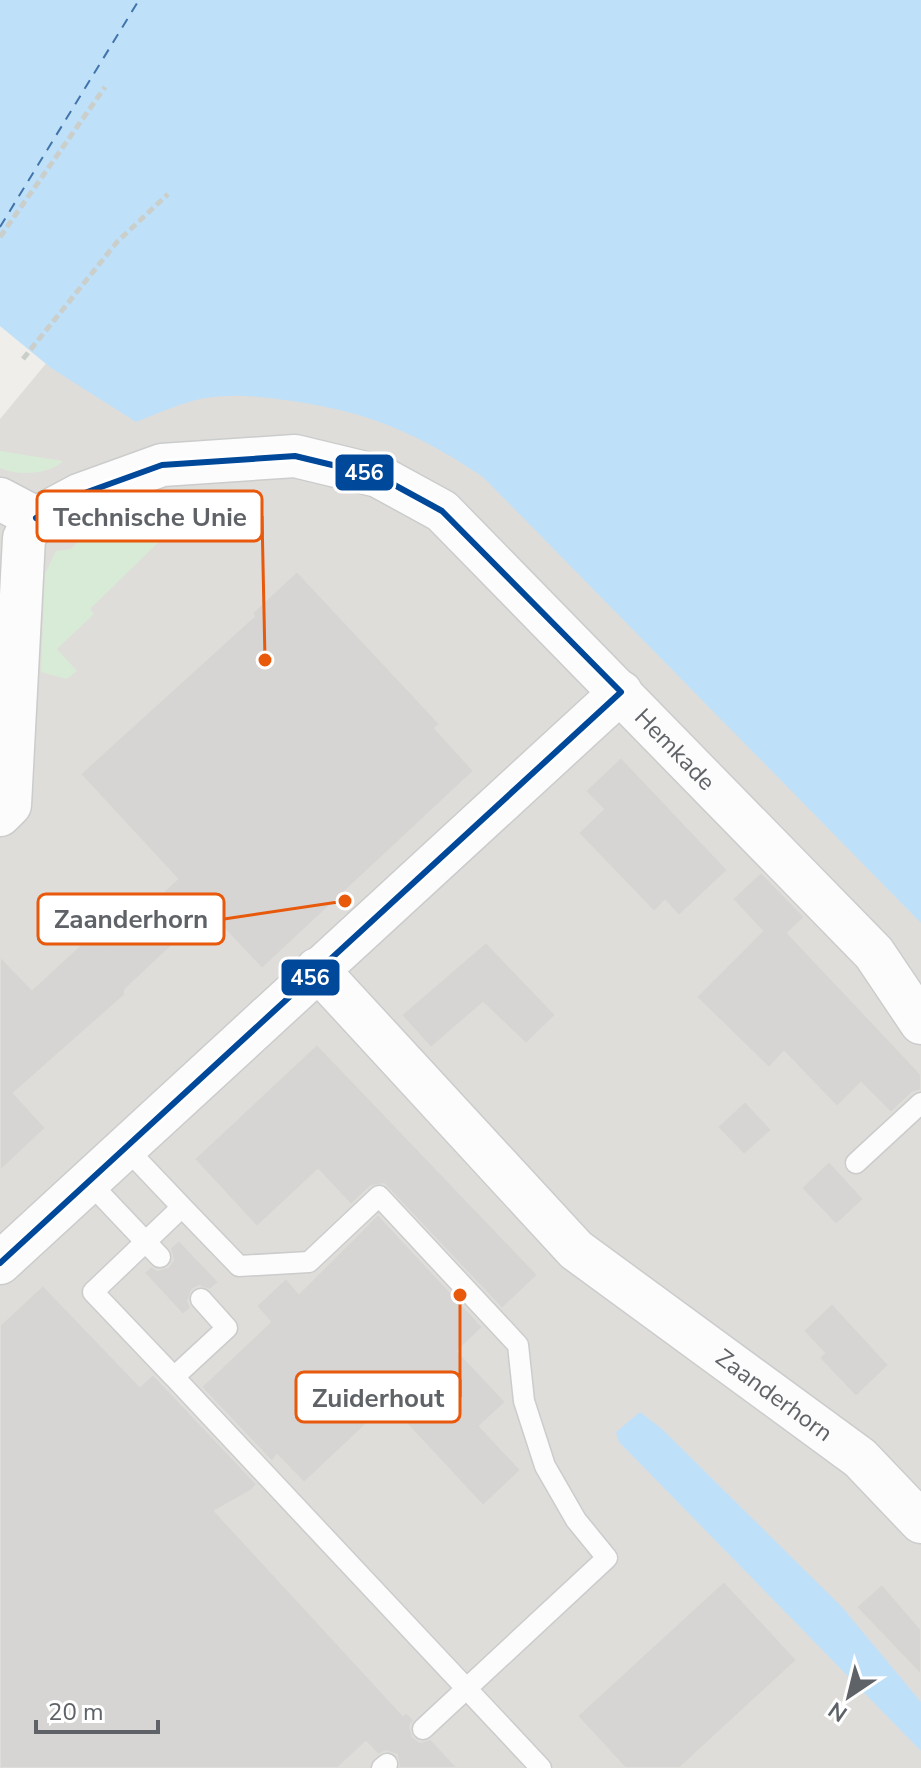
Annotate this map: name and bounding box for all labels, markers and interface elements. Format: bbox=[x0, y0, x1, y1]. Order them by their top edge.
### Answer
line badge: 456 bbox=[334, 453, 395, 492]
text: 456 bbox=[344, 458, 384, 488]
callout: Technische Unie bbox=[37, 491, 262, 541]
text: Technische Unie bbox=[53, 500, 247, 535]
street label: Hemkade bbox=[628, 701, 722, 797]
callout: Zaanderhorn bbox=[38, 894, 224, 944]
text: Zaanderhorn bbox=[54, 902, 208, 937]
line badge: 456 bbox=[280, 958, 341, 997]
text: 456 bbox=[290, 963, 330, 993]
street label: Zaanderhorn bbox=[709, 1342, 839, 1449]
callout: Zuiderhout bbox=[296, 1372, 460, 1422]
text: Zuiderhout bbox=[312, 1381, 445, 1416]
north arrow bbox=[809, 1656, 889, 1736]
scale bar bbox=[36, 1684, 158, 1734]
text: N bbox=[823, 1695, 853, 1729]
text: 20 m bbox=[48, 1696, 104, 1728]

